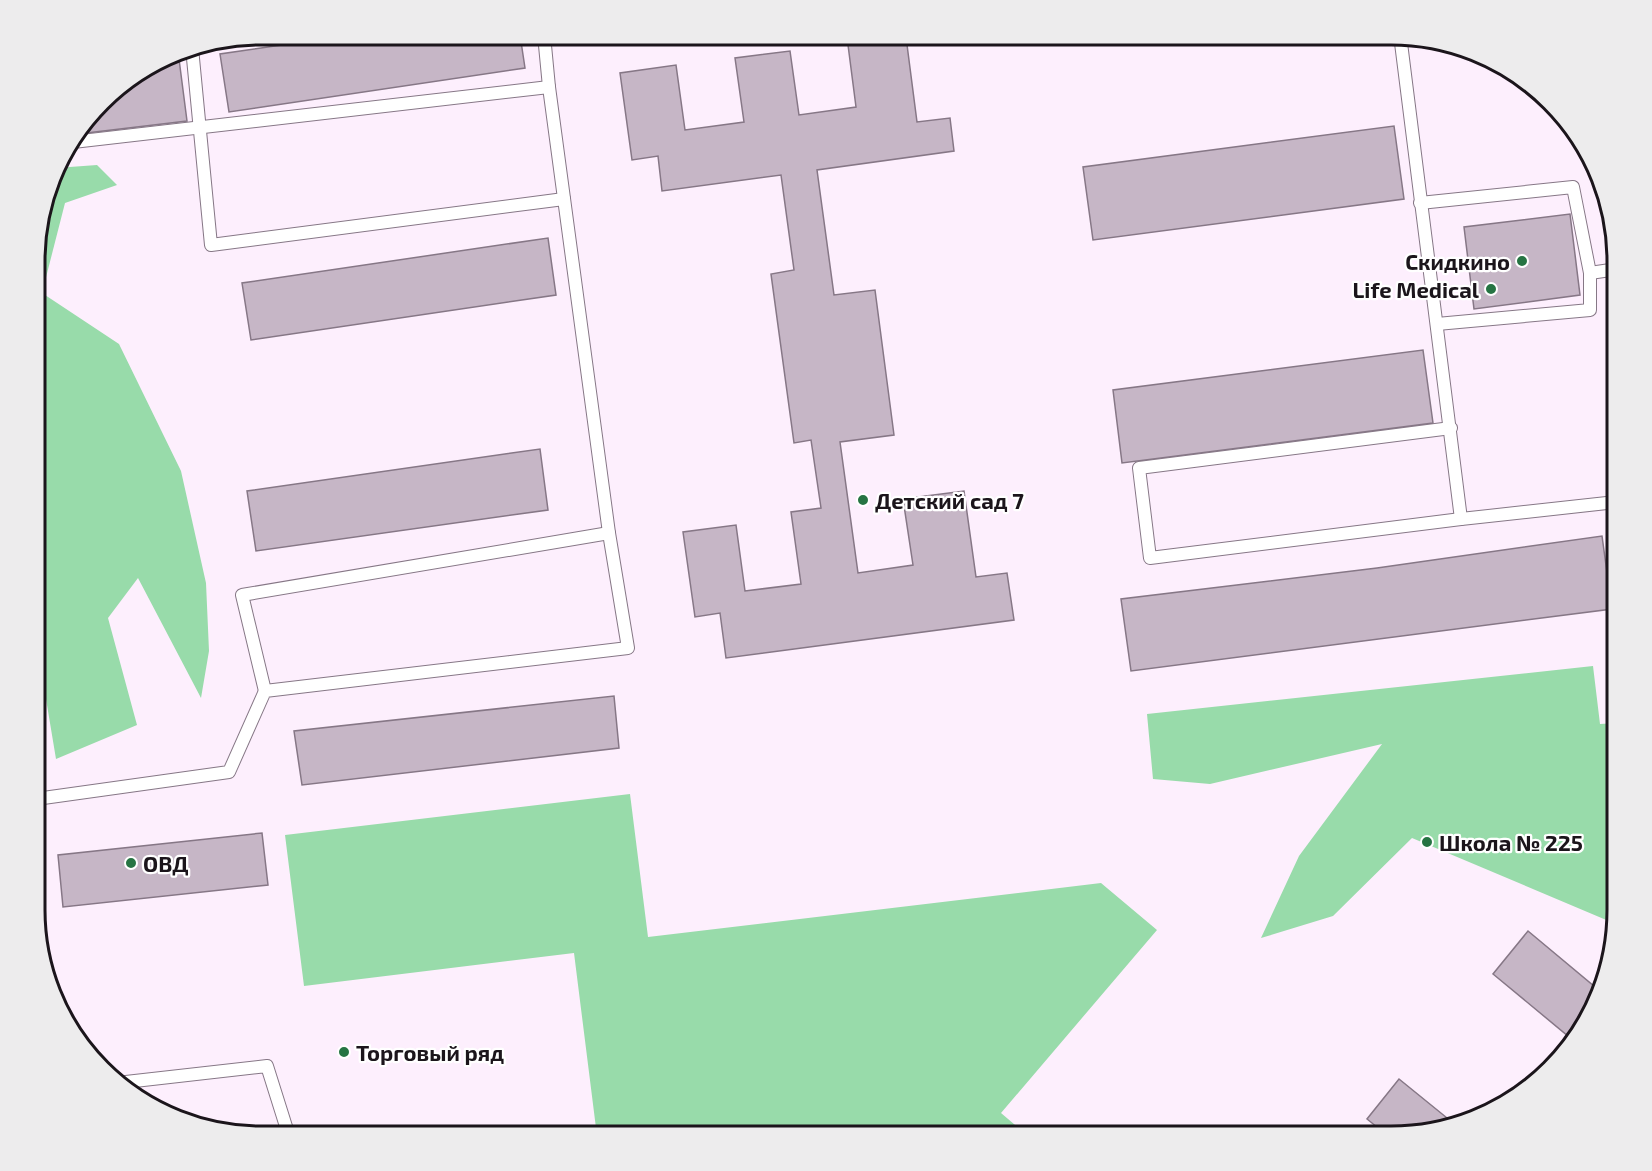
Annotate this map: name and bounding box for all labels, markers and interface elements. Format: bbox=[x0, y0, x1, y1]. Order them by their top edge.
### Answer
place label: Скидкино bbox=[1405, 248, 1510, 274]
marker: Скидкино bbox=[1515, 254, 1529, 268]
place label: Life Medical bbox=[1353, 276, 1480, 302]
marker: Life Medical bbox=[1484, 282, 1498, 296]
place label: Детский сад 7 bbox=[875, 487, 1024, 513]
marker: Детский сад 7 bbox=[856, 493, 870, 507]
place label: Школа № 225 bbox=[1439, 829, 1583, 855]
marker: Школа № 225 bbox=[1420, 835, 1434, 849]
place label: ОВД bbox=[143, 850, 189, 876]
marker: ОВД bbox=[124, 856, 138, 870]
place label: Торговый ряд bbox=[356, 1039, 504, 1065]
marker: Торговый ряд bbox=[337, 1045, 351, 1059]

